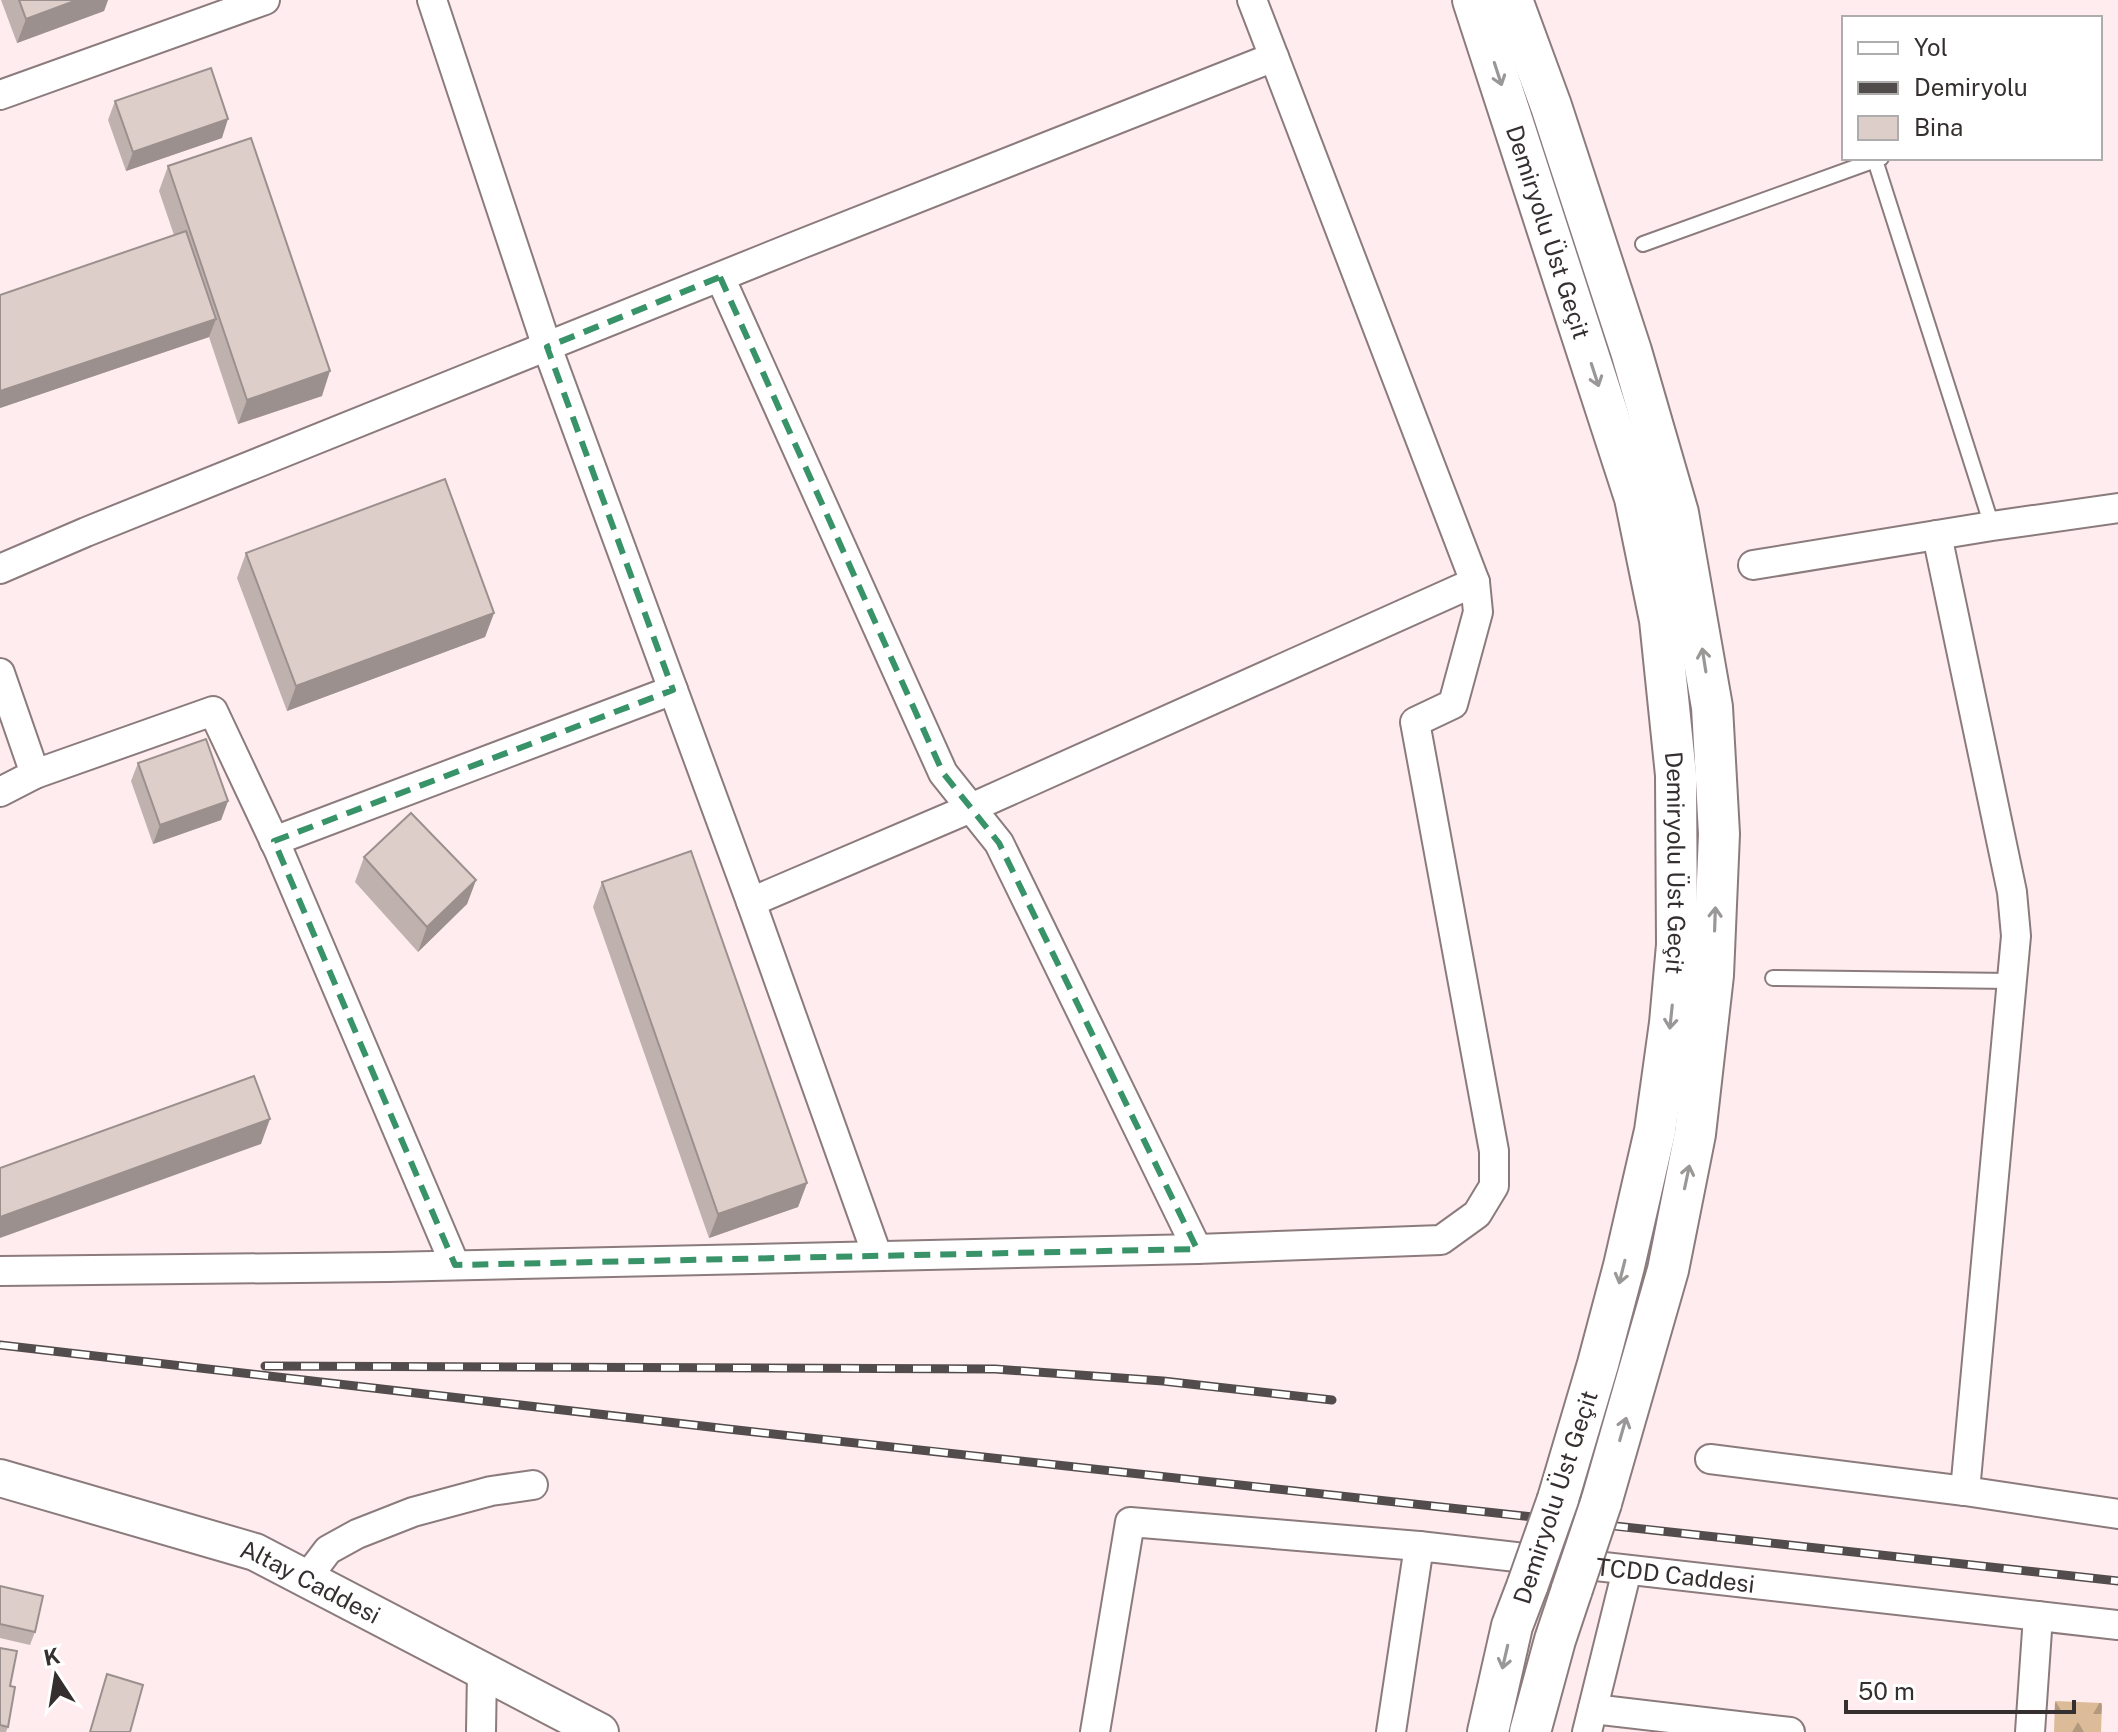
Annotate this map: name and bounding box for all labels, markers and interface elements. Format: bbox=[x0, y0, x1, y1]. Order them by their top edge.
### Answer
legend bbox=[1842, 16, 2102, 160]
text: Yol bbox=[1914, 33, 1948, 61]
one-way arrow bbox=[1492, 61, 1506, 86]
text: Demiryolu bbox=[1914, 73, 2028, 101]
text: Bina bbox=[1914, 113, 1963, 141]
street label: Demiryolu Üst Geçit bbox=[1501, 122, 1596, 342]
one-way arrow bbox=[1588, 361, 1603, 387]
one-way arrow bbox=[1696, 647, 1711, 673]
street label: Demiryolu Üst Geçit bbox=[1660, 750, 1692, 976]
one-way arrow bbox=[1708, 906, 1723, 933]
one-way arrow bbox=[1663, 1003, 1678, 1029]
one-way arrow bbox=[1680, 1165, 1695, 1190]
one-way arrow bbox=[1614, 1258, 1629, 1284]
street label: Demiryolu Üst Geçit bbox=[1506, 1386, 1603, 1607]
one-way arrow bbox=[1616, 1416, 1631, 1442]
street label: Altay Caddesi bbox=[237, 1534, 385, 1629]
street label: TCDD Caddesi bbox=[1594, 1552, 1756, 1598]
north arrow bbox=[16, 1636, 96, 1716]
text: K bbox=[41, 1642, 62, 1671]
one-way arrow bbox=[1497, 1644, 1512, 1669]
scale bar bbox=[1846, 1664, 2074, 1714]
text: 50 m bbox=[1858, 1677, 1915, 1705]

